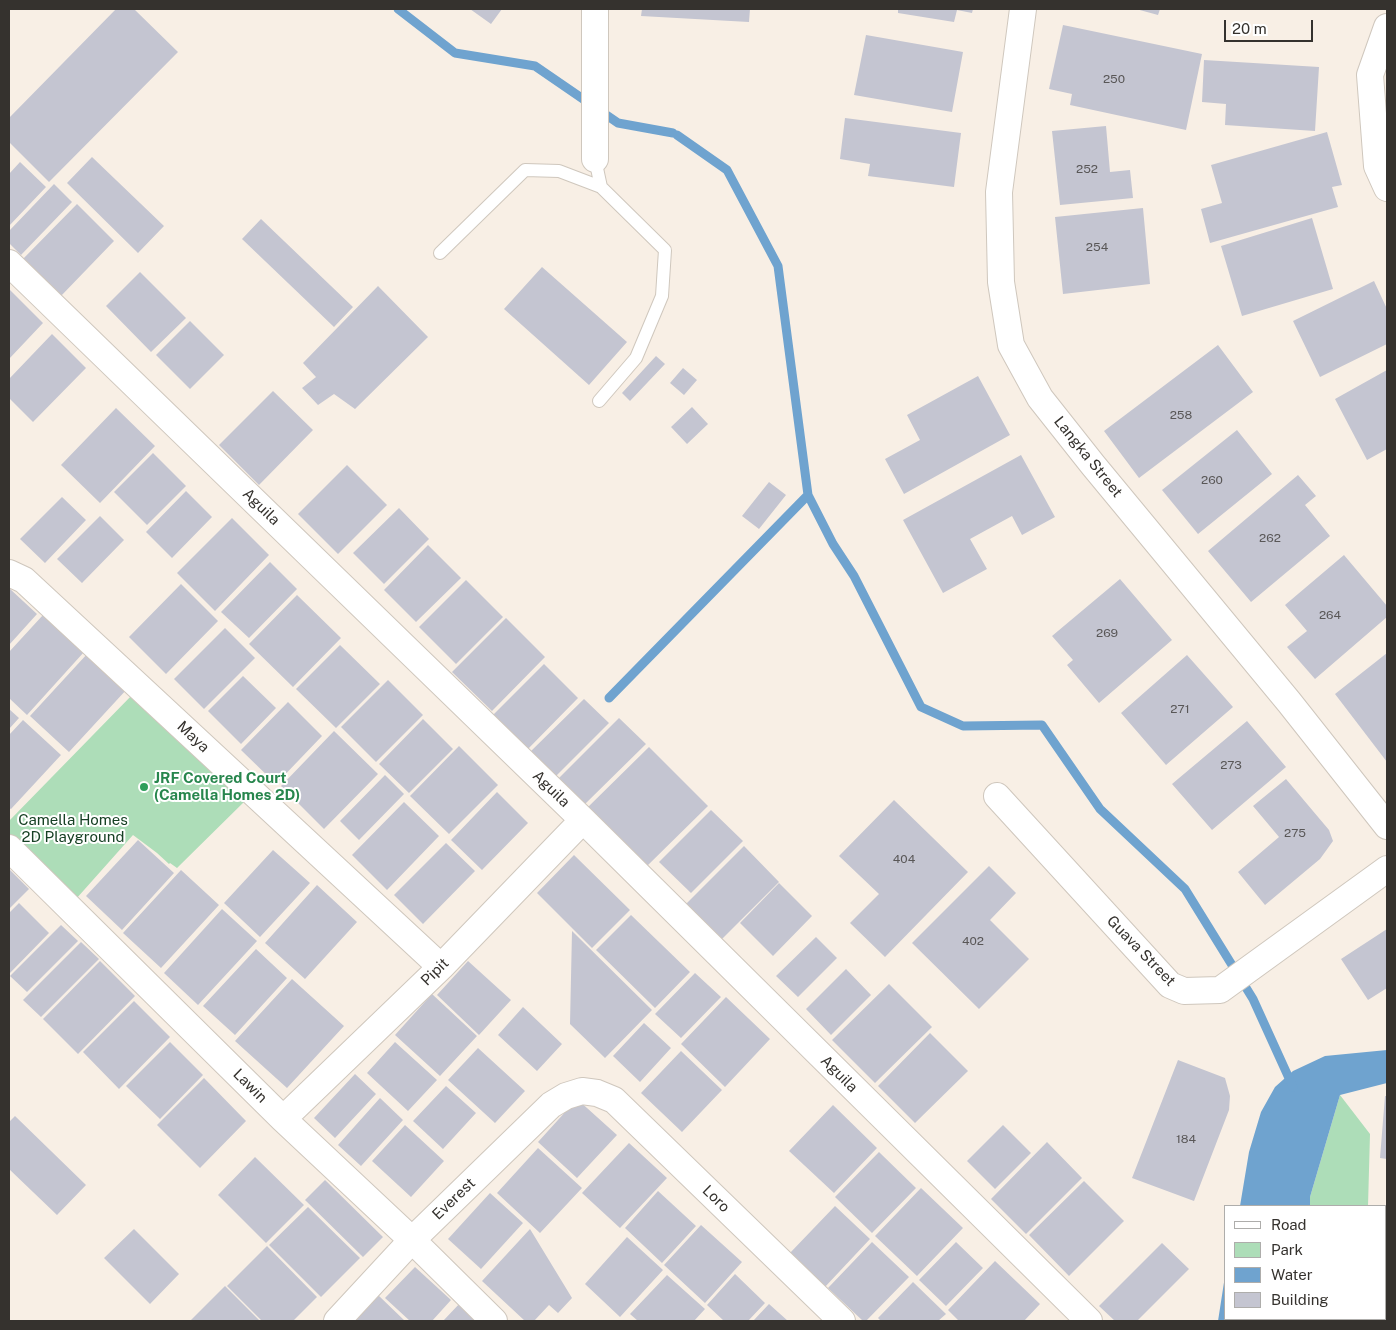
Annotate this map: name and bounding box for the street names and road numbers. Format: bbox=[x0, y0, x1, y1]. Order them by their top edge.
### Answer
street label: Langka Street bbox=[1050, 413, 1126, 501]
street label: Aguila bbox=[239, 485, 283, 529]
street label: Maya bbox=[173, 718, 213, 756]
street label: Aguila bbox=[529, 767, 573, 811]
street label: Guava Street bbox=[1103, 912, 1179, 990]
street label: Pipit bbox=[417, 954, 453, 990]
street label: Aguila bbox=[817, 1052, 861, 1096]
street label: Lawin bbox=[229, 1065, 271, 1107]
street label: Everest bbox=[429, 1174, 479, 1224]
street label: Loro bbox=[699, 1182, 733, 1216]

